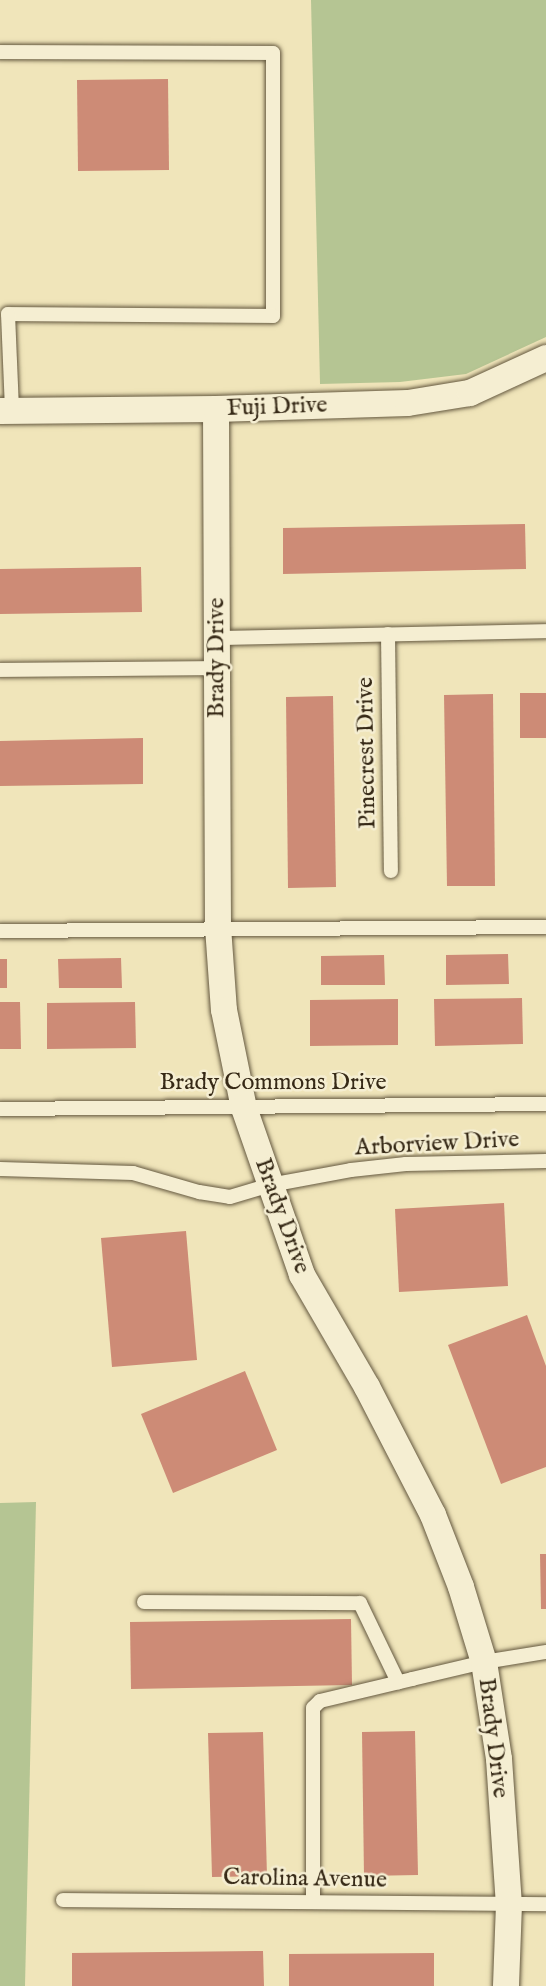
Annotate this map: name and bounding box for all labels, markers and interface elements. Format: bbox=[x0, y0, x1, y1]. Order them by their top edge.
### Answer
street label: Fuji Drive bbox=[226, 391, 328, 423]
street label: Brady Drive bbox=[203, 598, 231, 718]
street label: Pinecrest Drive bbox=[351, 677, 383, 829]
street label: Brady Commons Drive bbox=[159, 1069, 387, 1097]
street label: Arborview Drive bbox=[354, 1125, 520, 1163]
street label: Brady Drive bbox=[248, 1154, 316, 1278]
street label: Brady Drive bbox=[471, 1676, 515, 1800]
street label: Carolina Avenue bbox=[223, 1863, 387, 1895]

